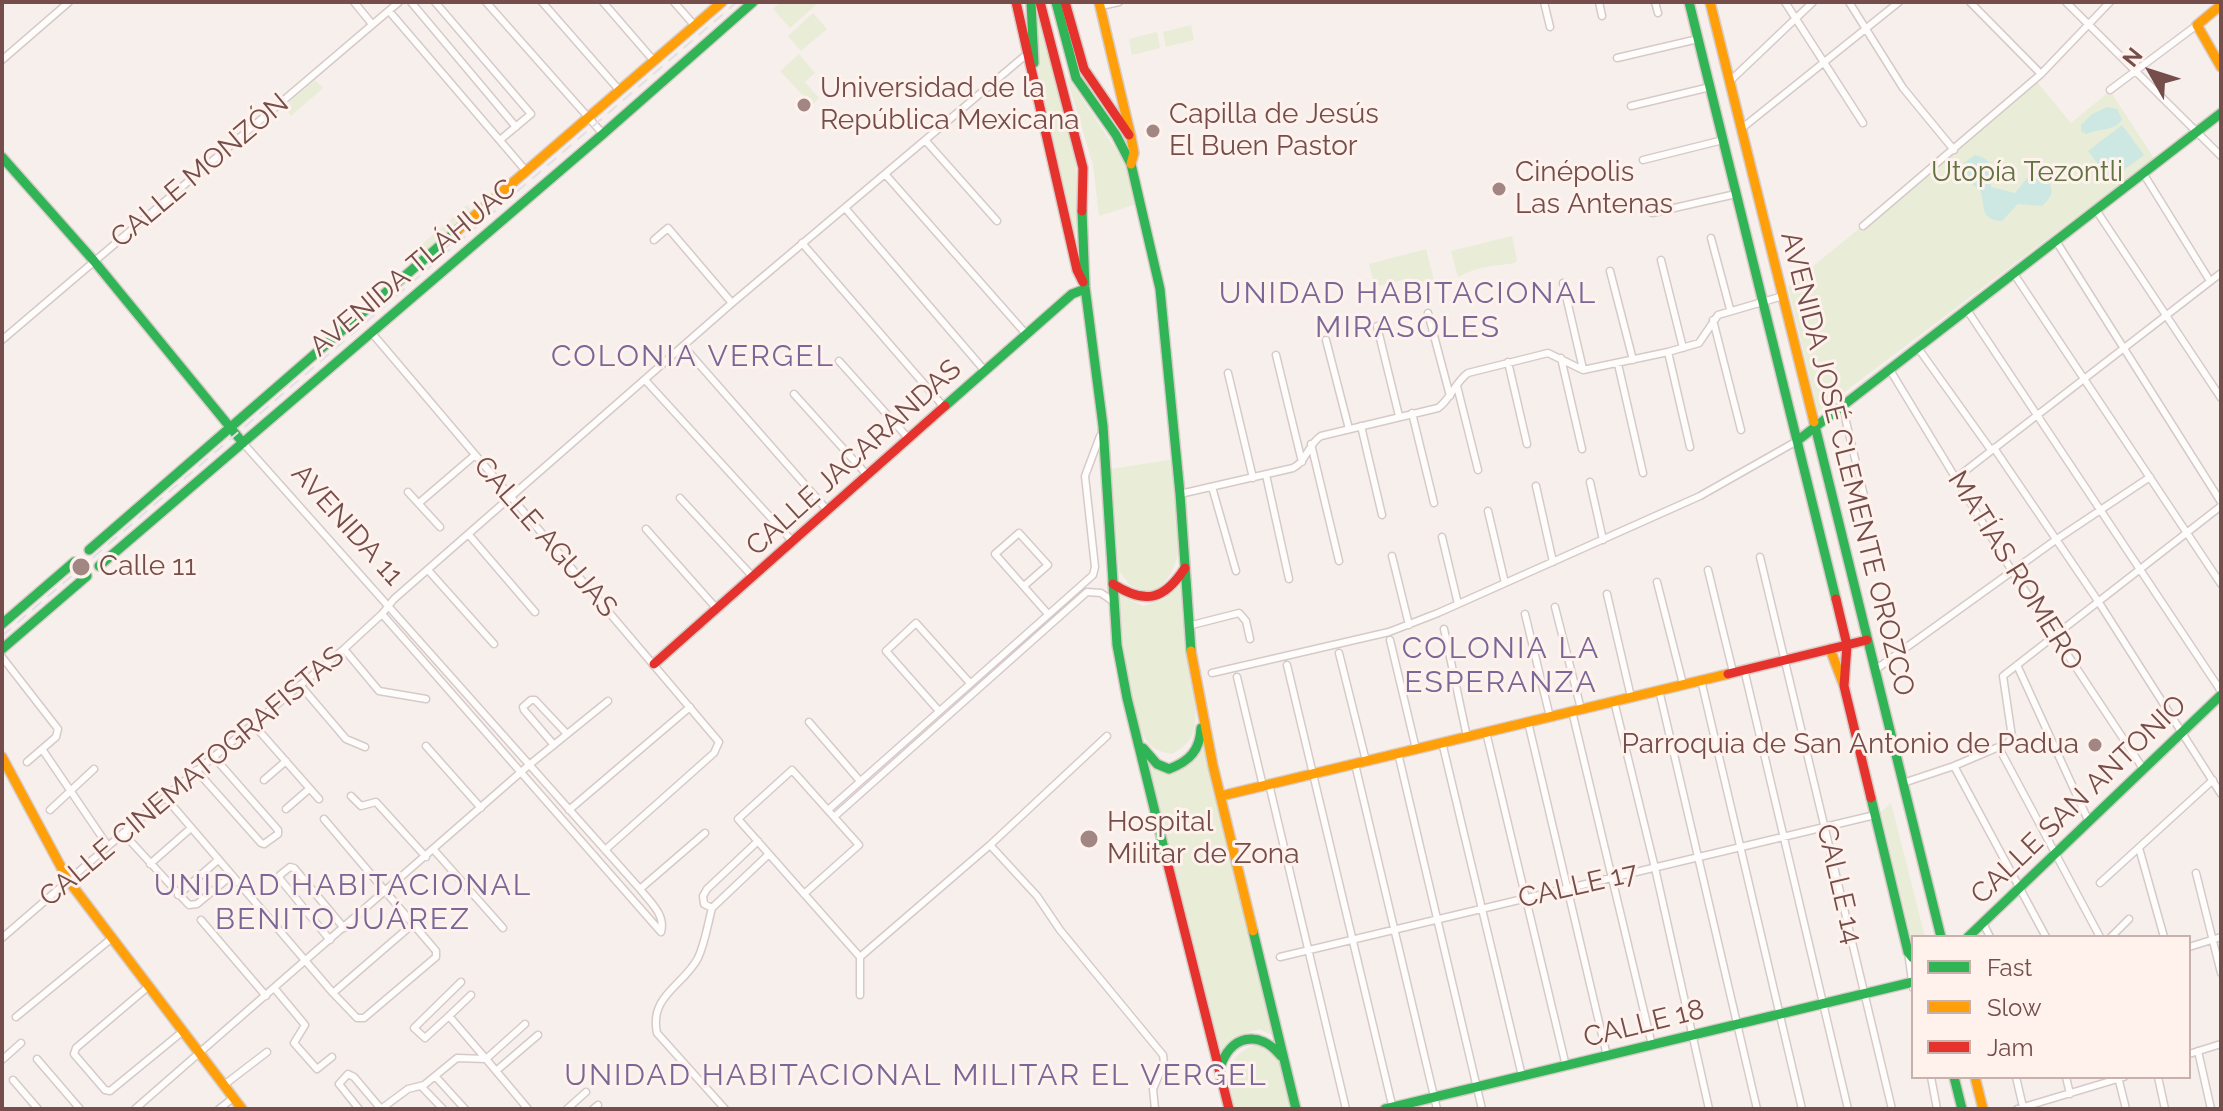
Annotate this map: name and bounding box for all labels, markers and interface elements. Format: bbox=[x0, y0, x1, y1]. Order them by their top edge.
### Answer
north arrow bbox=[2111, 32, 2191, 112]
text: N bbox=[2117, 42, 2148, 72]
place label: Universidad de la República Mexicana bbox=[820, 72, 1080, 138]
street label: CALLE MONZÓN bbox=[104, 87, 296, 255]
marker: Universidad de la República Mexicana bbox=[795, 96, 813, 114]
place label: Capilla de Jesús El Buen Pastor bbox=[1169, 98, 1379, 164]
marker: Capilla de Jesús El Buen Pastor bbox=[1144, 122, 1162, 140]
place label: Cinépolis Las Antenas bbox=[1515, 156, 1673, 222]
park label: Utopía Tezontli bbox=[1931, 156, 2123, 190]
street label: AVENIDA TLÁHUAC bbox=[303, 172, 523, 364]
marker: Cinépolis Las Antenas bbox=[1490, 180, 1508, 198]
street label: AVENIDA JOSÉ CLEMENTE OROZCO bbox=[1773, 228, 1921, 700]
district label: UNIDAD HABITACIONAL MIRASOLES bbox=[1219, 276, 1597, 346]
district label: COLONIA VERGEL bbox=[551, 339, 835, 375]
street label: CALLE JACARANDAS bbox=[740, 353, 968, 563]
street label: CALLE AGUJAS bbox=[466, 450, 624, 624]
street label: AVENIDA 11 bbox=[284, 458, 410, 592]
street label: MATÍAS ROMERO bbox=[1940, 465, 2090, 677]
place label: Calle 11 bbox=[99, 550, 196, 584]
marker: Calle 11 bbox=[70, 556, 92, 578]
district label: COLONIA LA ESPERANZA bbox=[1402, 631, 1600, 702]
street label: CALLE CINEMATOGRAFISTAS bbox=[33, 640, 351, 914]
street label: CALLE SAN ANTONIO bbox=[1964, 688, 2194, 912]
place label: Parroquia de San Antonio de Padua bbox=[1622, 728, 2079, 762]
marker: Parroquia de San Antonio de Padua bbox=[2086, 736, 2104, 754]
place label: Hospital Militar de Zona bbox=[1107, 806, 1299, 872]
street label: CALLE 14 bbox=[1809, 821, 1869, 947]
marker: Hospital Militar de Zona bbox=[1078, 828, 1100, 850]
street label: CALLE 17 bbox=[1515, 856, 1641, 916]
district label: UNIDAD HABITACIONAL BENITO JUÁREZ bbox=[154, 868, 532, 938]
legend bbox=[1911, 935, 2191, 1079]
text: Fast bbox=[1987, 953, 2032, 982]
street label: CALLE 18 bbox=[1580, 993, 1708, 1055]
text: Slow bbox=[1987, 993, 2041, 1022]
text: Jam bbox=[1987, 1033, 2033, 1062]
district label: UNIDAD HABITACIONAL MILITAR EL VERGEL bbox=[564, 1058, 1268, 1094]

